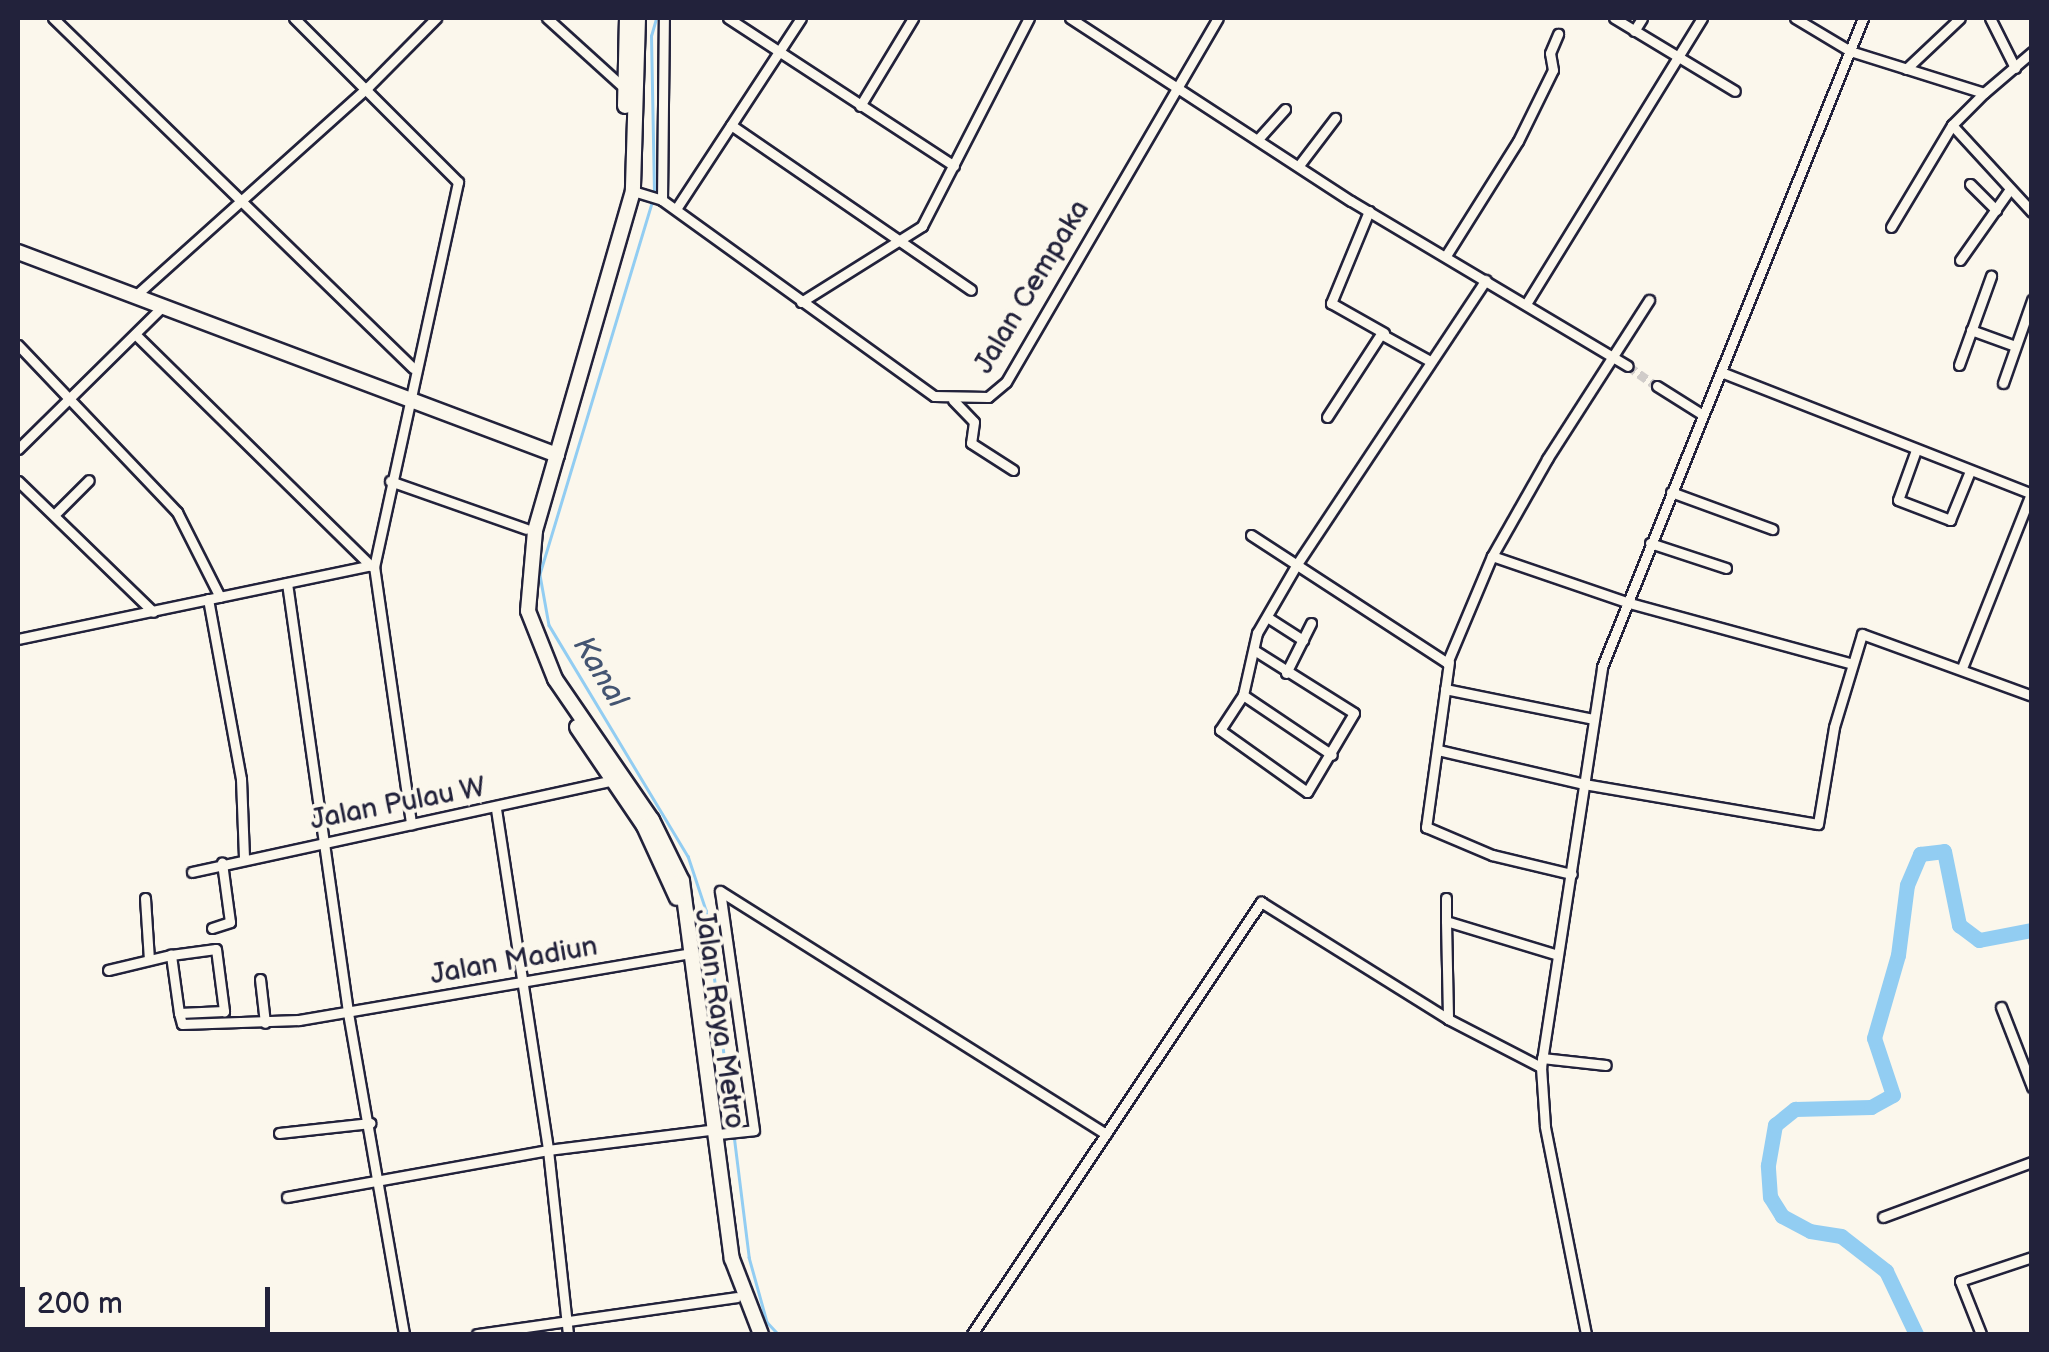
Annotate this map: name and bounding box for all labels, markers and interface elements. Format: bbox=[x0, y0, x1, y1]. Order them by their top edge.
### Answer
street label: Jalan Cempaka bbox=[967, 194, 1097, 380]
water label: Kanal bbox=[565, 630, 635, 714]
street label: Jalan Pulau W bbox=[307, 770, 489, 838]
street label: Jalan Raya Metro bbox=[687, 907, 751, 1131]
street label: Jalan Madiun bbox=[428, 930, 600, 992]
scale bar bbox=[25, 1267, 275, 1329]
text: 200 m bbox=[37, 1286, 123, 1322]

